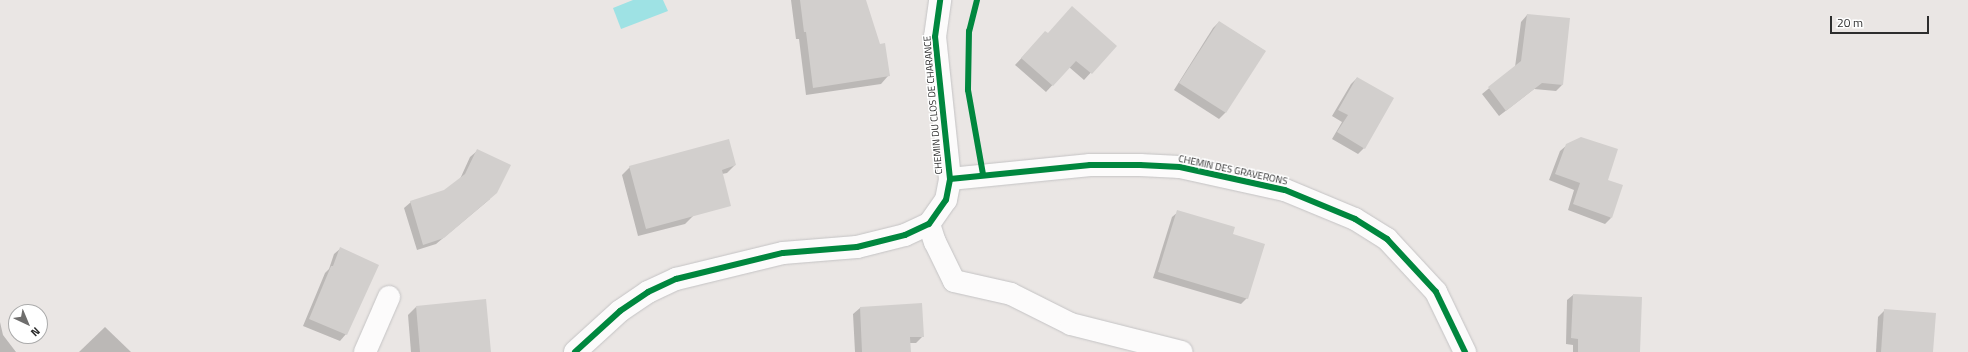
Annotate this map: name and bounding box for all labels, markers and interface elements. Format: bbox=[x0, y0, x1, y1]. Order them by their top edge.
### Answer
scale bar bbox=[1832, 8, 1931, 34]
text: 20 m bbox=[1837, 13, 1863, 32]
street label: CHEMIN DU CLOS DE CHARANCE bbox=[921, 35, 945, 175]
street label: CHEMIN DES GRAVERONS bbox=[1177, 153, 1289, 187]
north arrow bbox=[8, 304, 48, 344]
text: N bbox=[27, 324, 44, 340]

